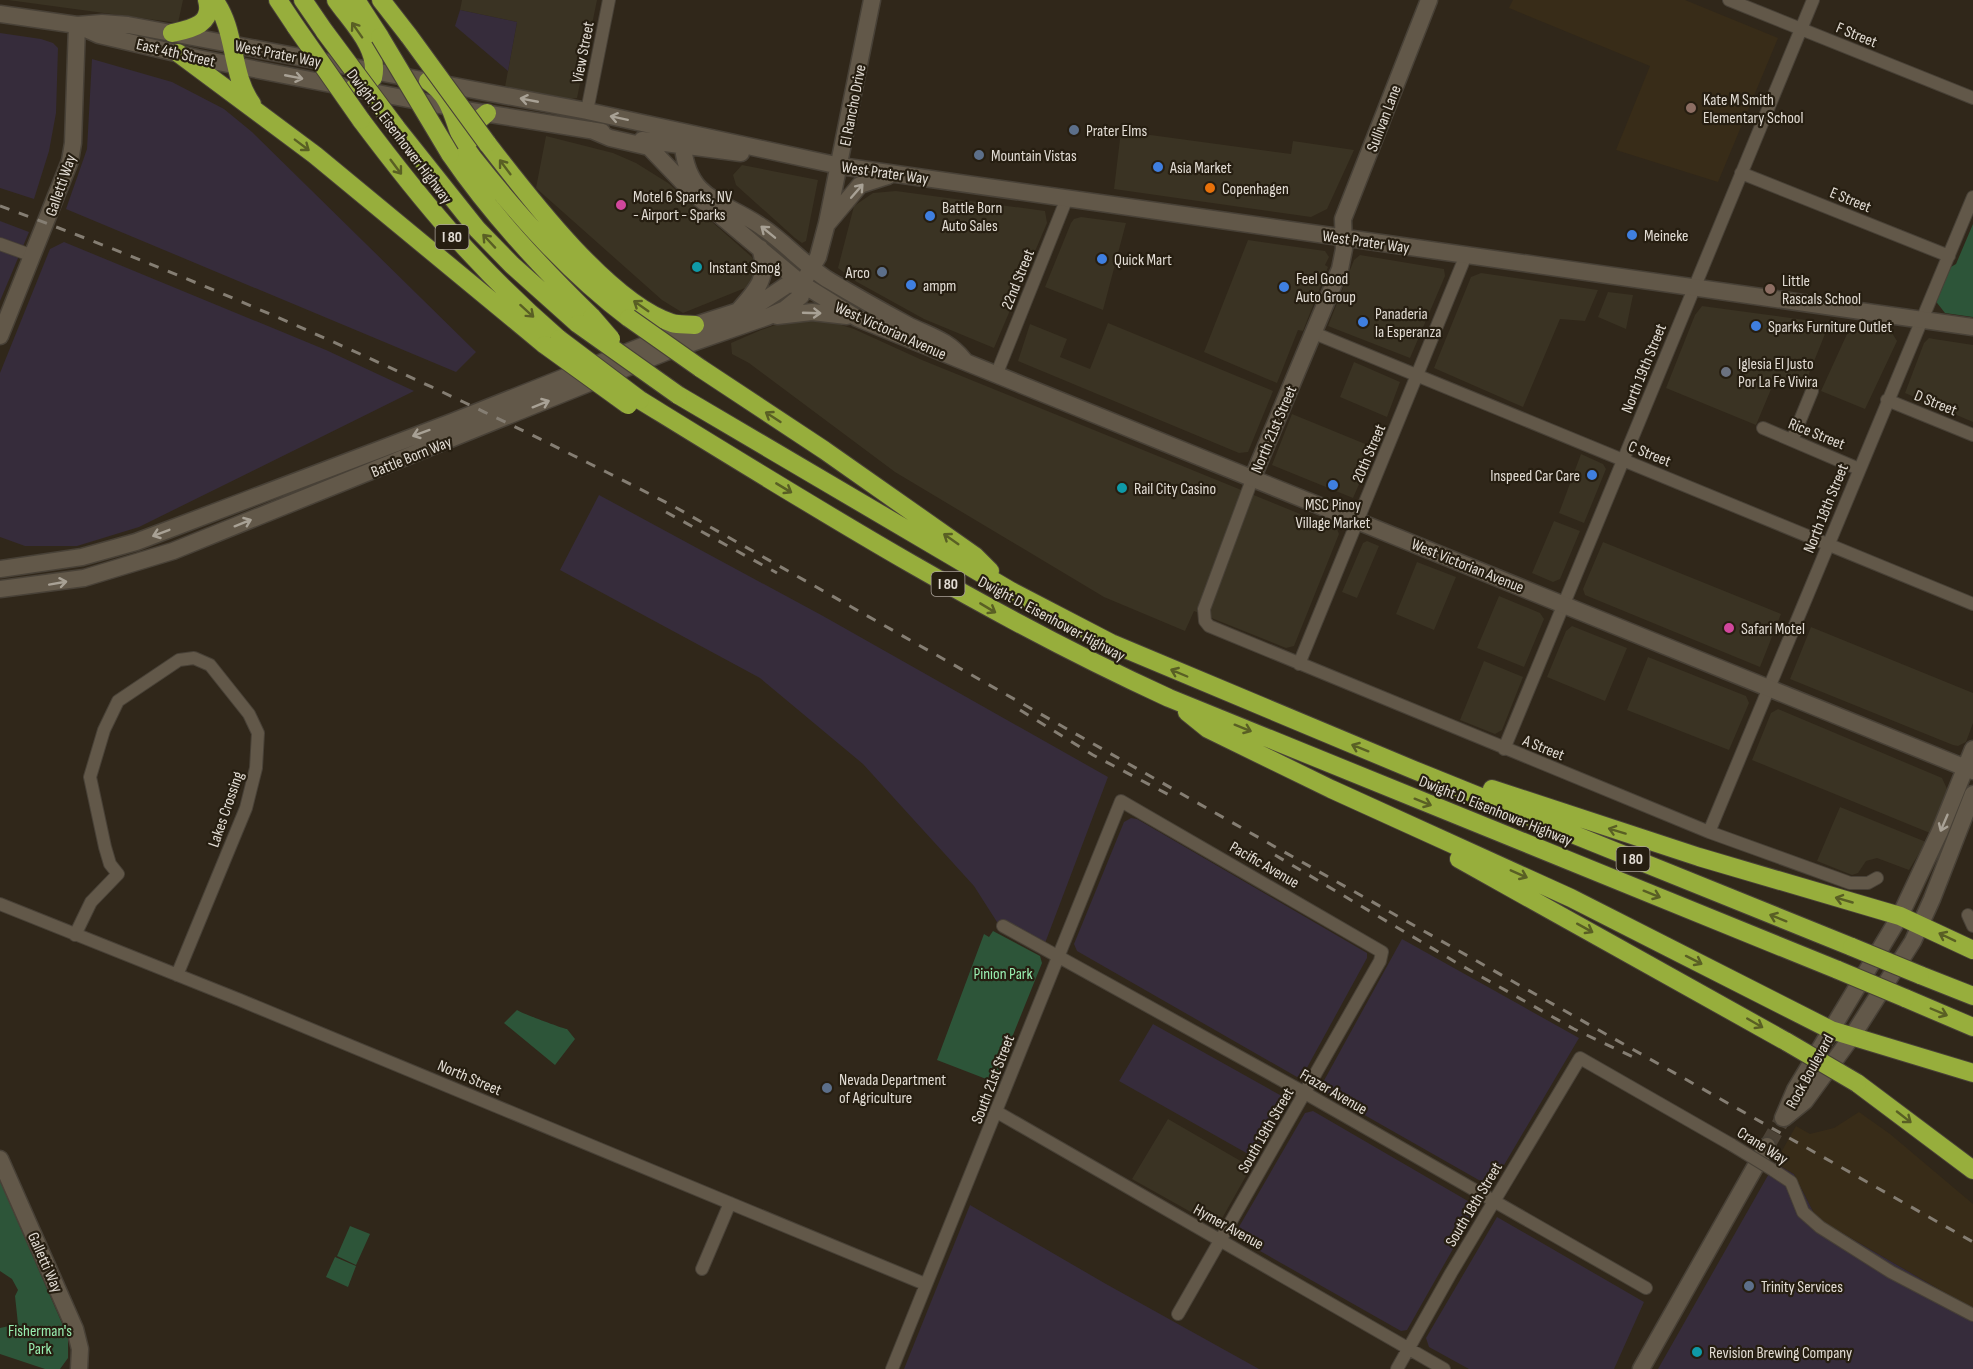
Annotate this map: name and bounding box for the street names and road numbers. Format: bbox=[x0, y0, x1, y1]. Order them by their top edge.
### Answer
street label: F Street bbox=[1833, 19, 1880, 52]
street label: View Street bbox=[568, 20, 599, 84]
street label: East 4th Street bbox=[134, 35, 217, 72]
street label: West Prater Way bbox=[233, 37, 322, 72]
street label: El Rancho Drive bbox=[836, 63, 871, 148]
street label: Dwight D. Eisenhower Highway bbox=[342, 66, 456, 208]
street label: Sullivan Lane bbox=[1363, 83, 1406, 154]
street label: Galletti Way bbox=[42, 152, 81, 219]
street label: West Prater Way bbox=[840, 158, 929, 189]
street label: E Street bbox=[1827, 184, 1874, 217]
road number: I 80 bbox=[436, 225, 468, 249]
street label: West Prater Way bbox=[1321, 227, 1410, 258]
street label: 22nd Street bbox=[998, 247, 1039, 312]
street label: West Victorian Avenue bbox=[832, 298, 949, 364]
street label: North 19th Street bbox=[1618, 321, 1671, 416]
street label: North 21st Street bbox=[1247, 383, 1301, 476]
street label: D Street bbox=[1911, 386, 1960, 421]
street label: Rice Street bbox=[1785, 414, 1848, 454]
street label: 20th Street bbox=[1349, 421, 1390, 486]
street label: Battle Born Way bbox=[369, 433, 455, 482]
street label: C Street bbox=[1625, 437, 1674, 471]
street label: North 18th Street bbox=[1800, 461, 1853, 556]
street label: West Victorian Avenue bbox=[1408, 535, 1527, 598]
road number: I 80 bbox=[932, 572, 964, 596]
street label: Dwight D. Eisenhower Highway bbox=[975, 573, 1128, 666]
street label: A Street bbox=[1519, 731, 1567, 765]
street label: Lakes Crossing bbox=[205, 769, 248, 850]
street label: Dwight D. Eisenhower Highway bbox=[1416, 772, 1575, 851]
street label: Pacific Avenue bbox=[1226, 838, 1302, 893]
road number: I 80 bbox=[1616, 847, 1650, 871]
street label: Rock Boulevard bbox=[1782, 1031, 1838, 1112]
street label: South 21st Street bbox=[968, 1032, 1019, 1127]
street label: North Street bbox=[435, 1056, 504, 1100]
street label: Frazer Avenue bbox=[1296, 1065, 1370, 1119]
street label: South 19th Street bbox=[1234, 1085, 1298, 1177]
street label: Crane Way bbox=[1733, 1123, 1791, 1169]
street label: South 18th Street bbox=[1442, 1159, 1507, 1250]
street label: Hymer Avenue bbox=[1190, 1200, 1267, 1254]
street label: Galletti Way bbox=[23, 1230, 66, 1296]

